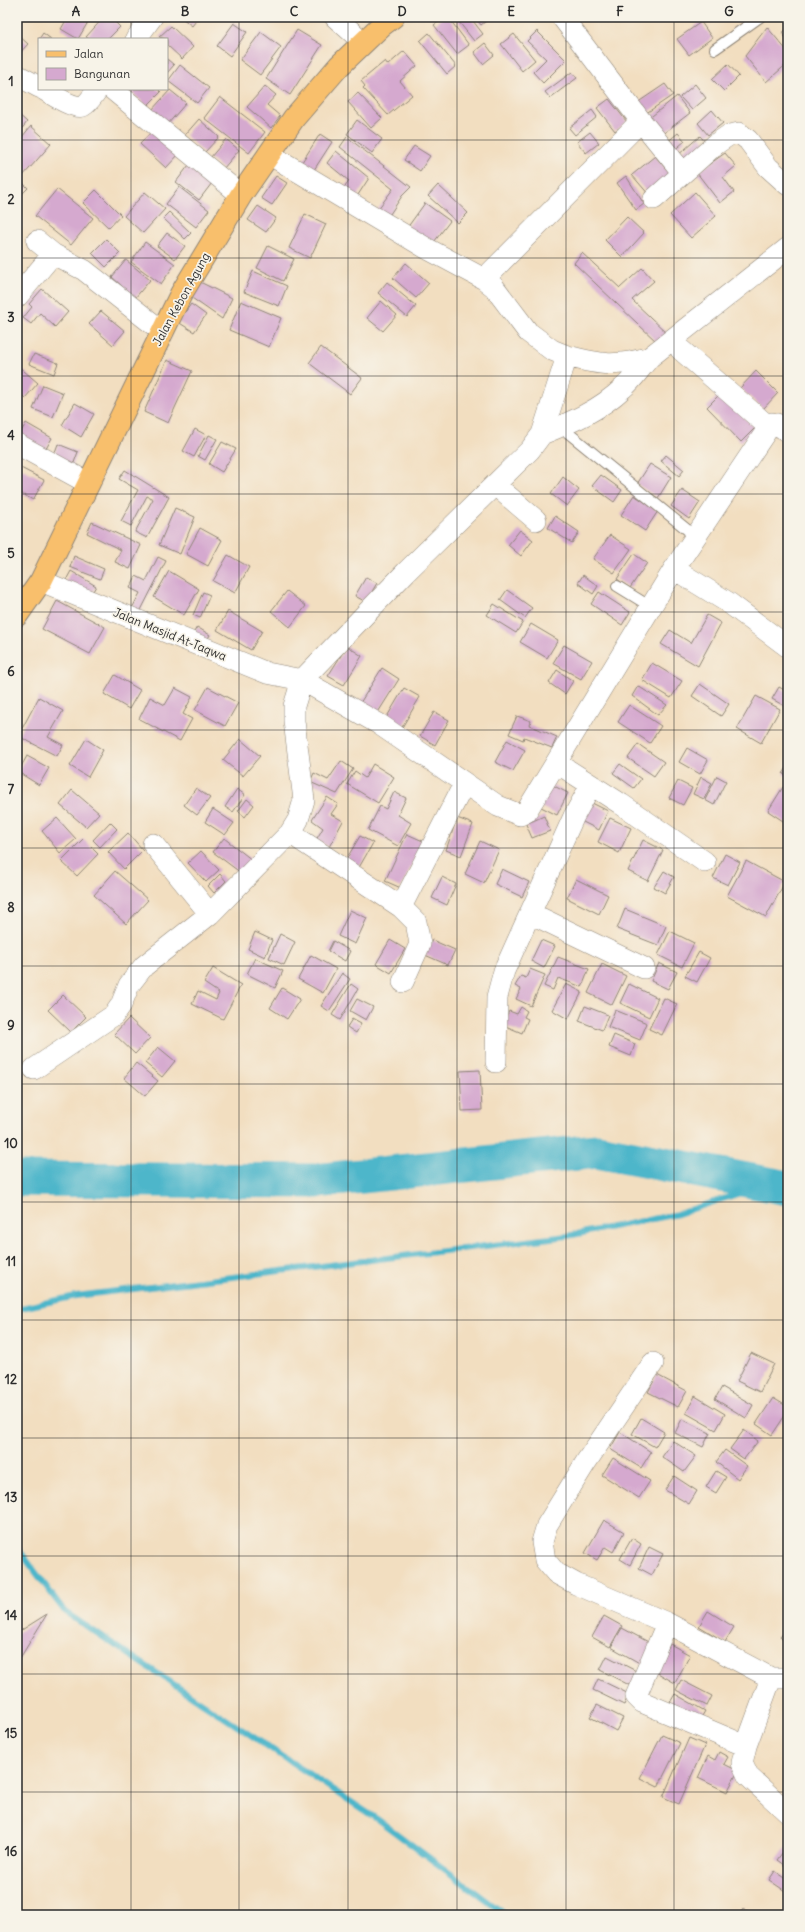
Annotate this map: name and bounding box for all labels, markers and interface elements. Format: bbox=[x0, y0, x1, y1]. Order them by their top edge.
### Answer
text: A bbox=[72, 3, 81, 20]
text: B bbox=[181, 3, 190, 20]
text: C bbox=[290, 3, 299, 20]
text: D bbox=[397, 3, 407, 20]
text: E bbox=[507, 3, 515, 20]
text: F bbox=[616, 3, 624, 20]
text: G bbox=[724, 3, 734, 20]
legend bbox=[38, 38, 168, 90]
text: Jalan bbox=[74, 46, 103, 61]
text: Bangunan bbox=[74, 66, 130, 81]
text: 1 bbox=[8, 73, 14, 90]
text: 2 bbox=[7, 191, 15, 208]
street label: Jalan Kebon Agung bbox=[149, 250, 213, 348]
text: 3 bbox=[7, 309, 15, 326]
text: 4 bbox=[7, 427, 15, 444]
text: 5 bbox=[7, 545, 15, 562]
street label: Jalan Masjid At-Taqwa bbox=[111, 604, 229, 664]
text: 6 bbox=[7, 663, 15, 680]
text: 7 bbox=[8, 781, 15, 798]
text: 8 bbox=[7, 899, 15, 916]
text: 9 bbox=[7, 1017, 15, 1034]
text: 10 bbox=[4, 1135, 18, 1152]
text: 11 bbox=[6, 1253, 16, 1270]
text: 12 bbox=[5, 1371, 17, 1388]
text: 13 bbox=[5, 1489, 17, 1506]
text: 14 bbox=[5, 1607, 18, 1624]
text: 15 bbox=[5, 1725, 18, 1742]
text: 16 bbox=[5, 1843, 18, 1860]

